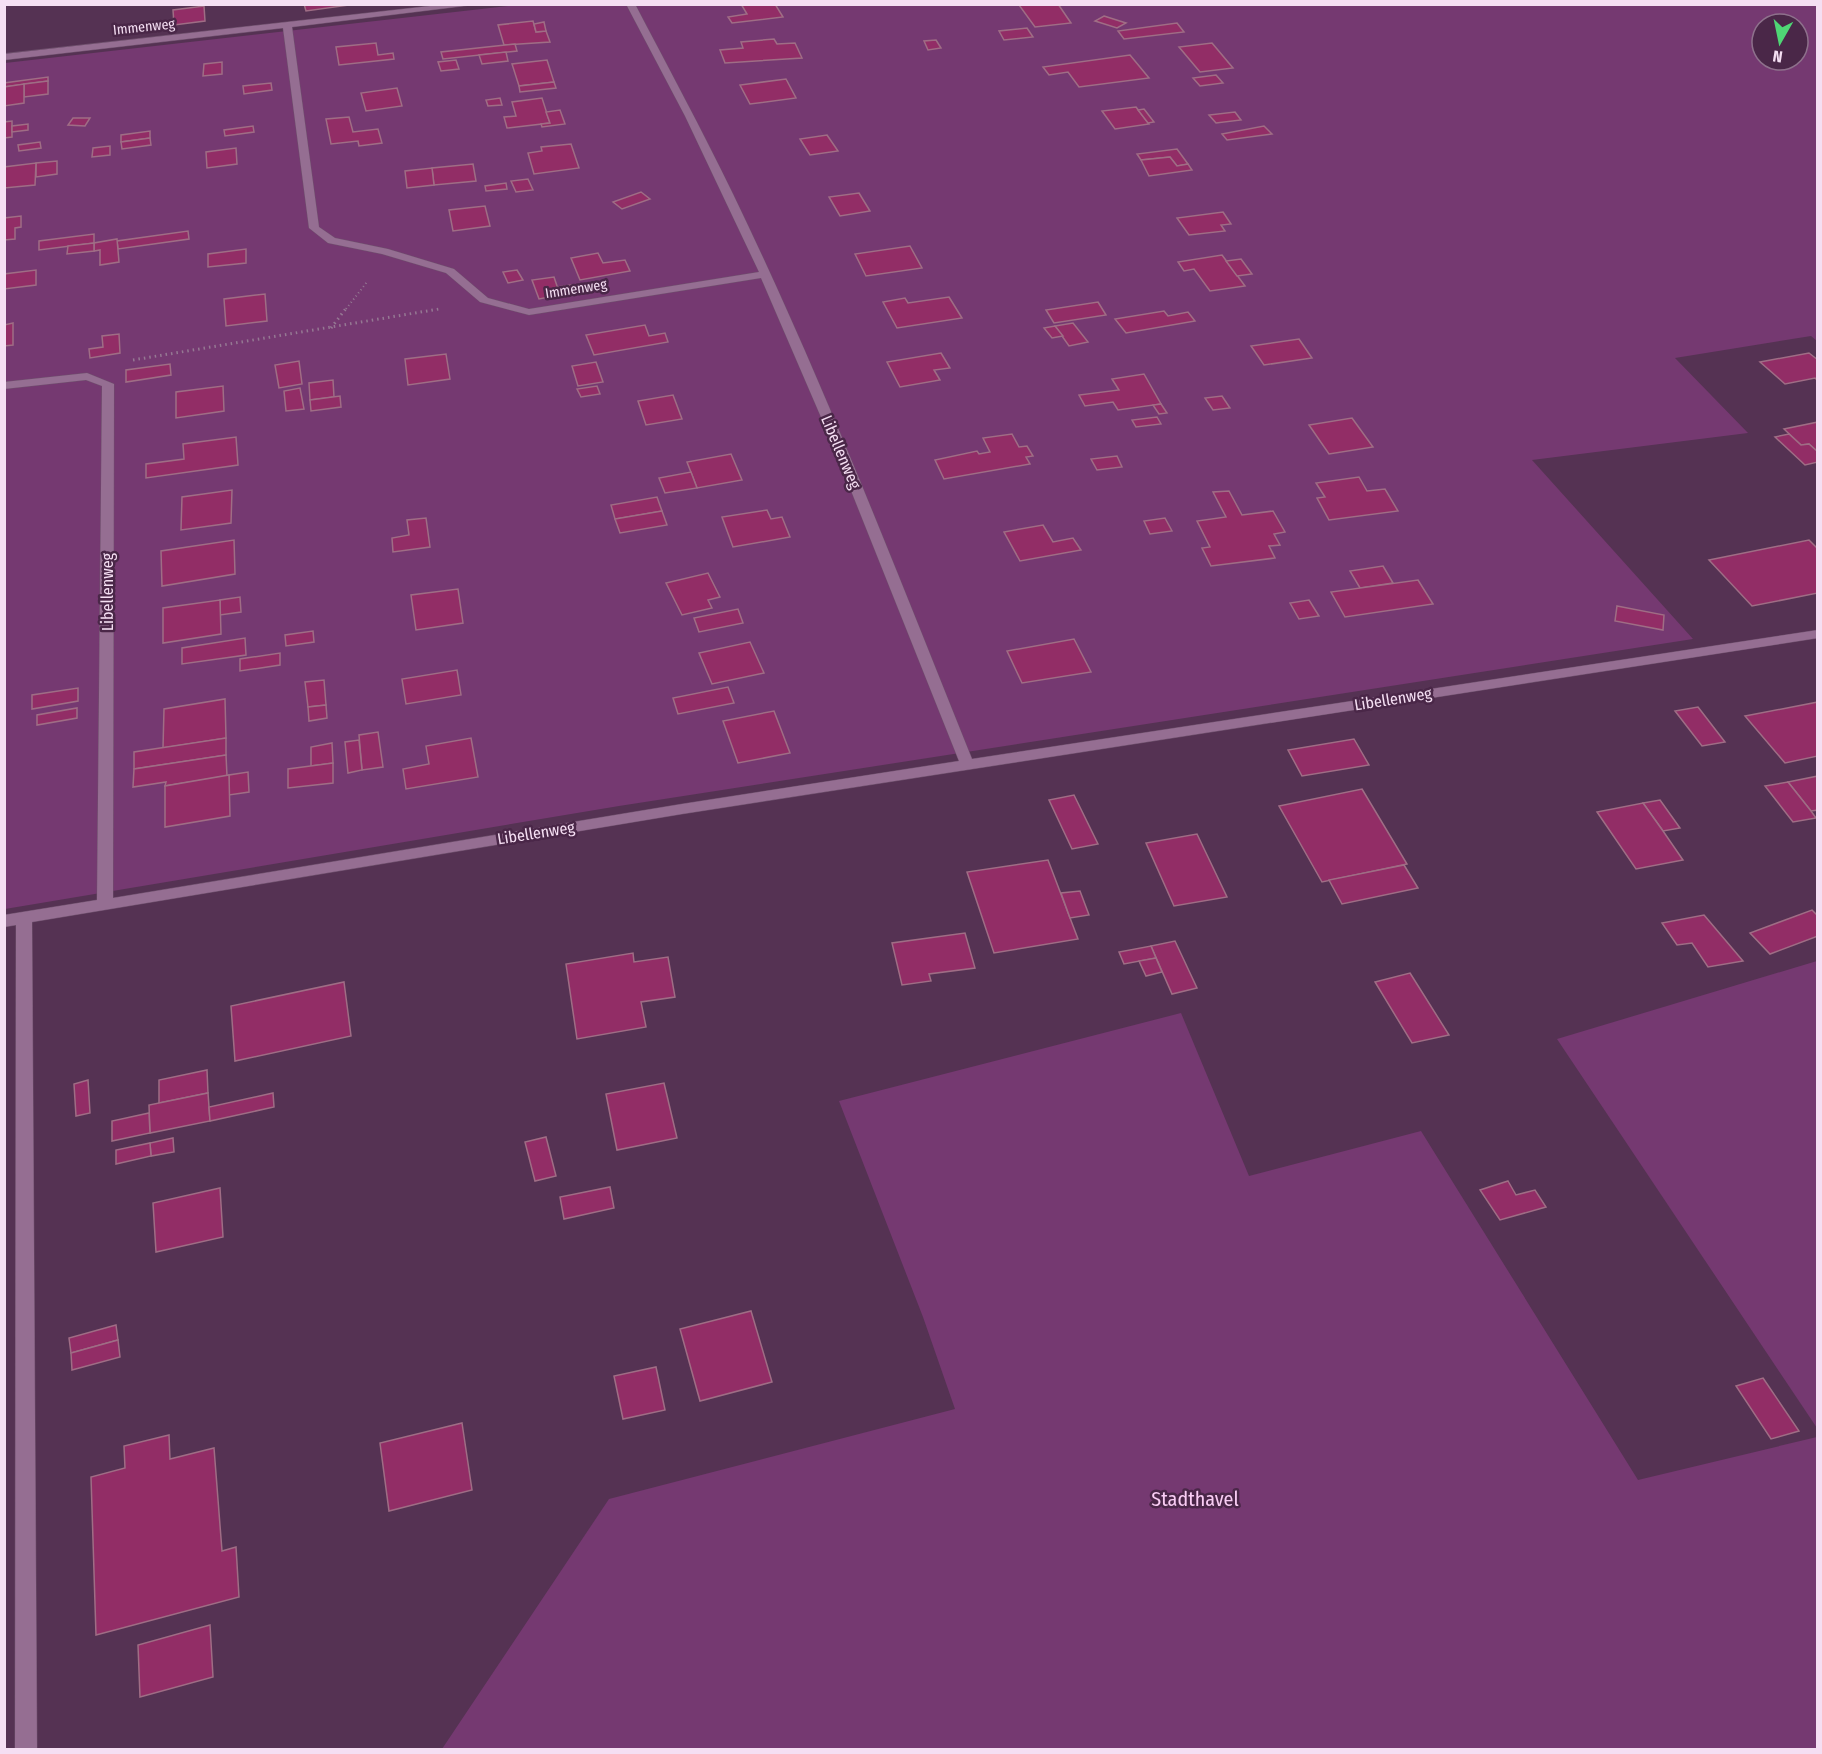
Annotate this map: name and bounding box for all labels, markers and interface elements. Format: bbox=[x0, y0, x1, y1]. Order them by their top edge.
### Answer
north arrow bbox=[1750, 12, 1810, 72]
street label: Immenweg bbox=[112, 15, 176, 39]
text: N bbox=[1772, 46, 1784, 66]
street label: Immenweg bbox=[544, 276, 608, 302]
street label: Libellenweg bbox=[817, 412, 865, 492]
street label: Libellenweg bbox=[98, 552, 117, 631]
street label: Libellenweg bbox=[1353, 683, 1434, 714]
street label: Libellenweg bbox=[496, 817, 577, 848]
park label: Stadthavel bbox=[1151, 1487, 1239, 1511]

